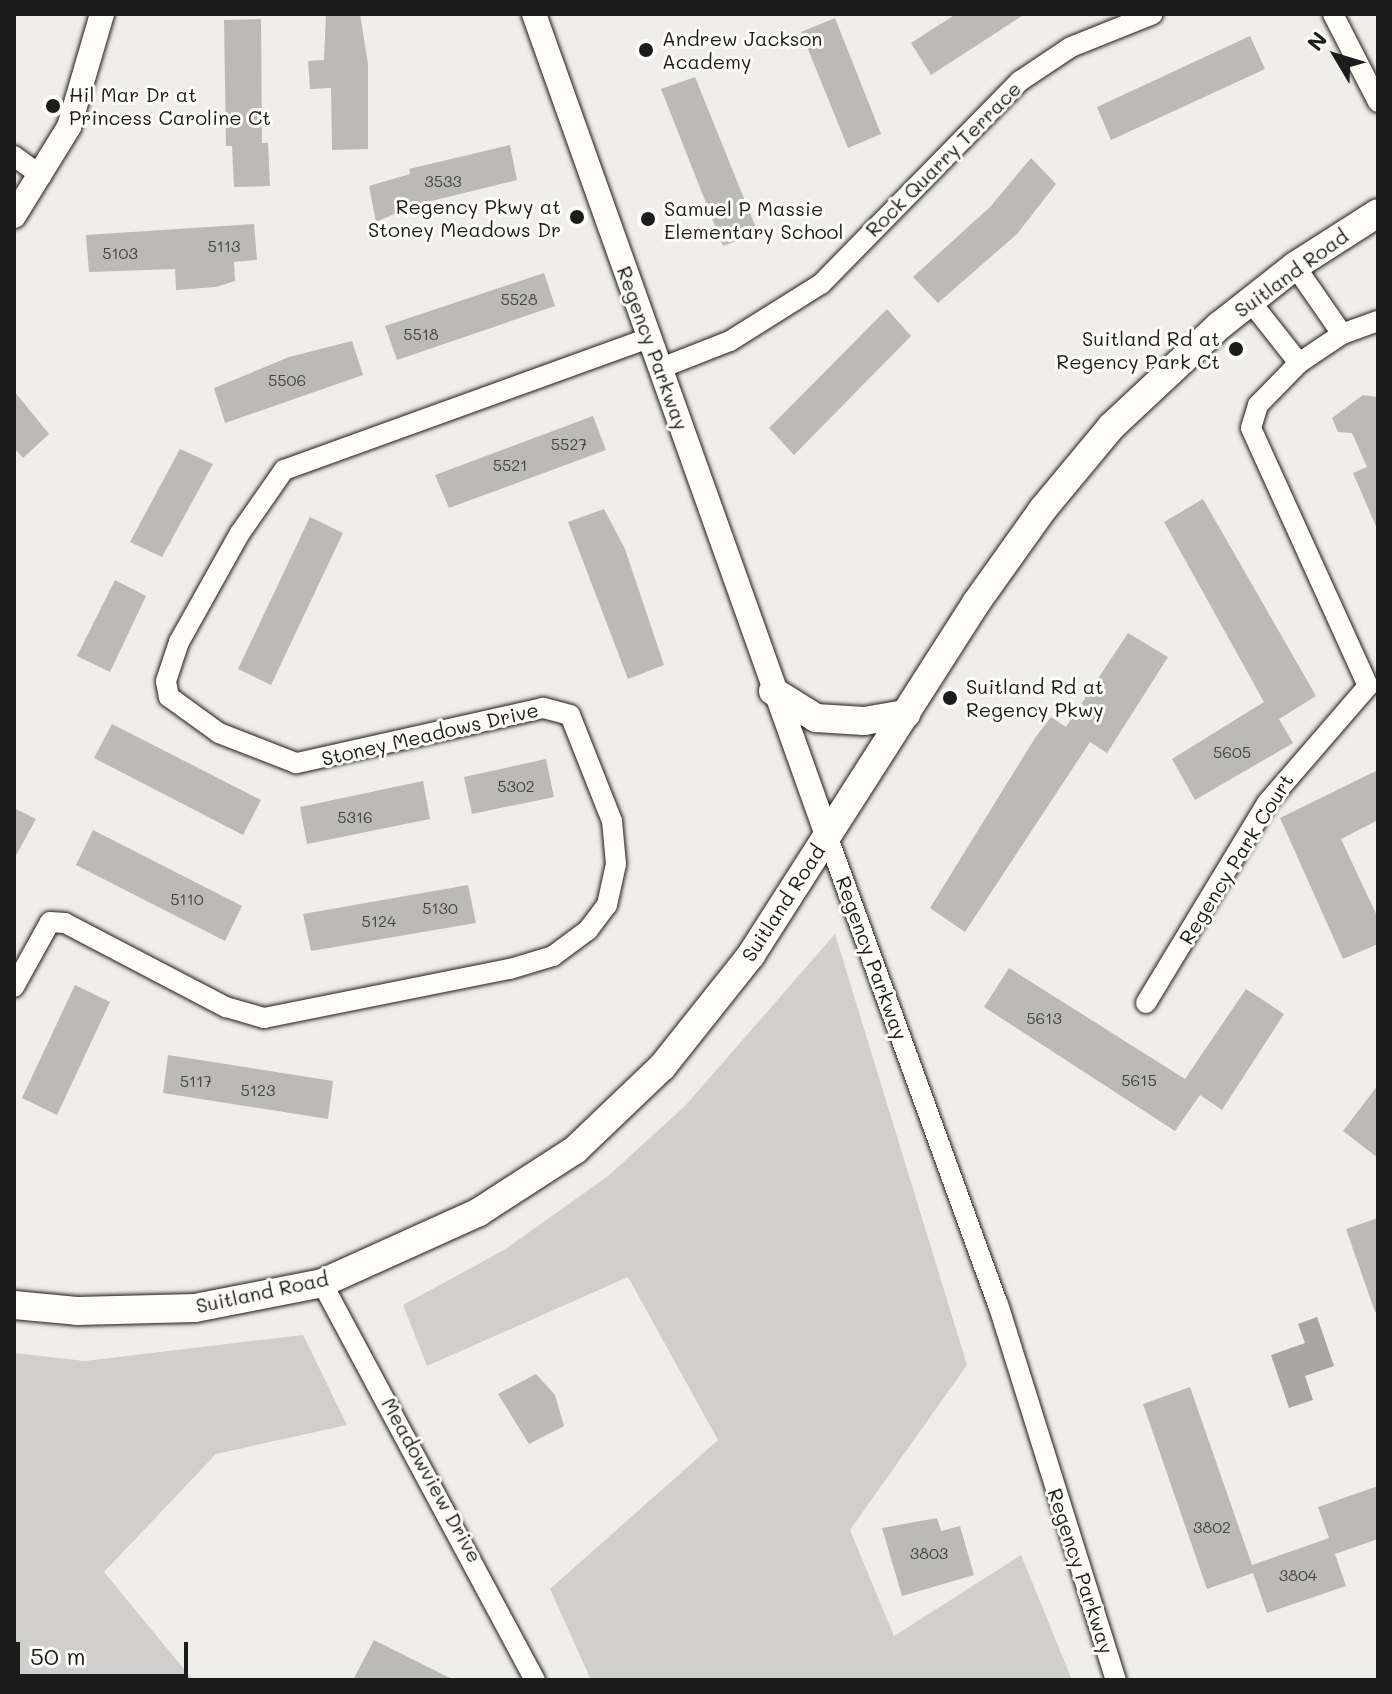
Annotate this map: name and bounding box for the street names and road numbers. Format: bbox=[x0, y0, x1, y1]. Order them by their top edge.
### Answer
street label: Rock Quarry Terrace bbox=[860, 76, 1026, 242]
street label: Suitland Road bbox=[1230, 224, 1352, 322]
street label: Regency Parkway bbox=[612, 263, 694, 433]
street label: Stoney Meadows Drive bbox=[319, 697, 541, 771]
street label: Regency Park Court bbox=[1174, 769, 1298, 949]
street label: Suitland Road bbox=[736, 840, 830, 966]
street label: Regency Parkway bbox=[831, 873, 913, 1043]
street label: Suitland Road bbox=[194, 1266, 330, 1318]
street label: Meadowview Drive bbox=[377, 1393, 487, 1567]
street label: Regency Parkway bbox=[1043, 1485, 1119, 1657]

